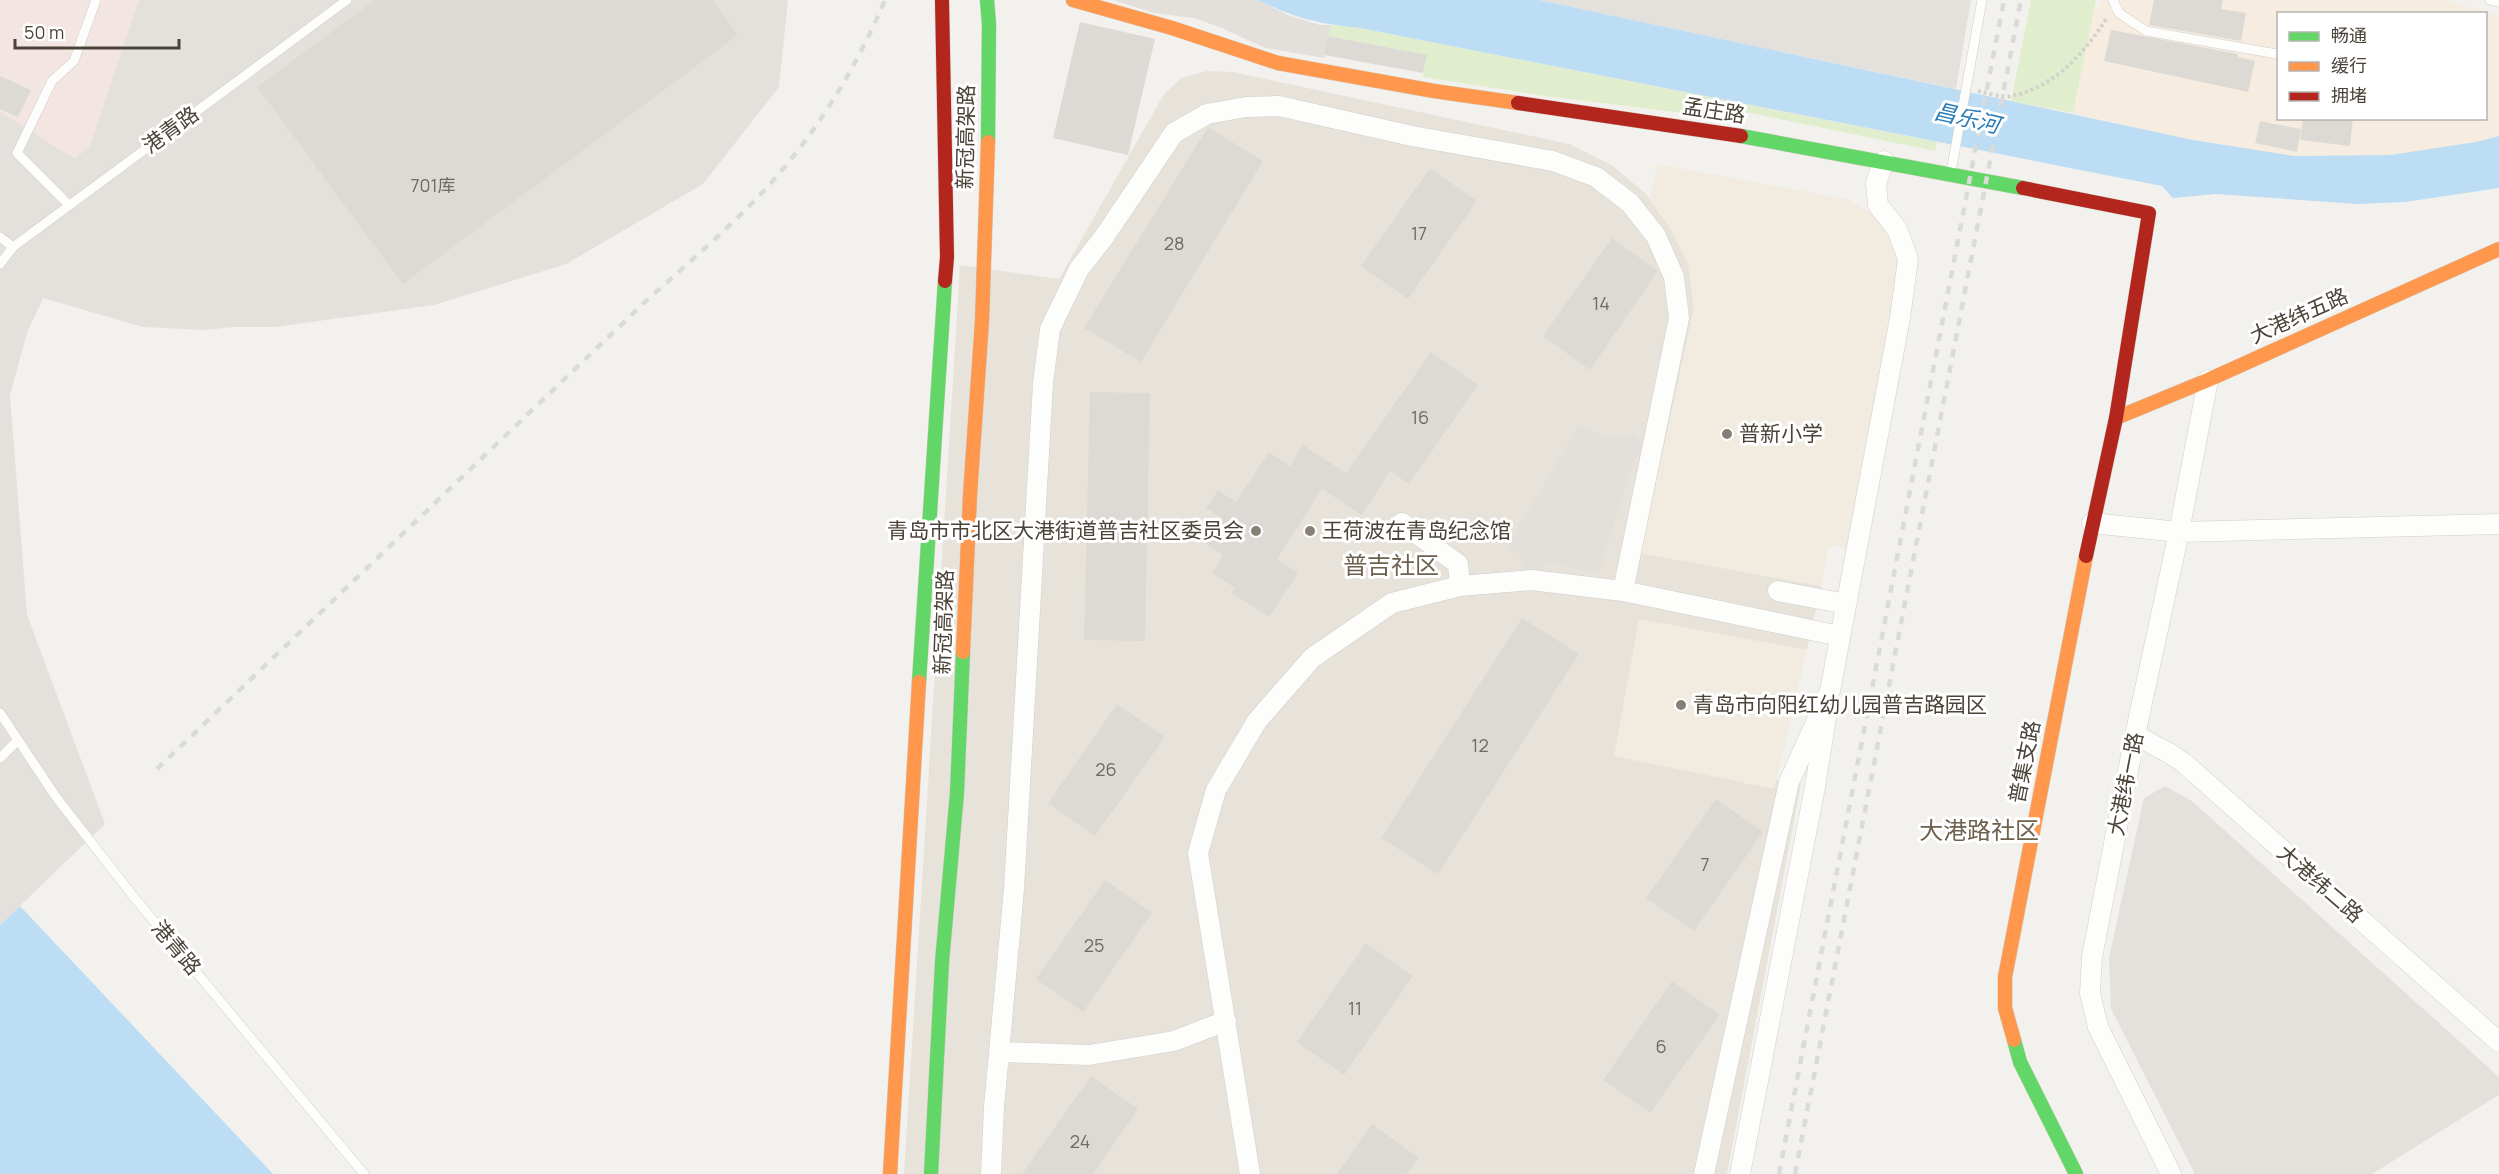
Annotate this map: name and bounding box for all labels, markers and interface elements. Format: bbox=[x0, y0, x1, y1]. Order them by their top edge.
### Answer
scale bar bbox=[15, 12, 178, 50]
legend bbox=[2277, 12, 2487, 120]
text: 50 m bbox=[24, 20, 64, 44]
text: 畅通 bbox=[2331, 23, 2367, 47]
text: 缓行 bbox=[2331, 53, 2367, 77]
text: 拥堵 bbox=[2331, 83, 2367, 107]
street label: 新冠高架路 bbox=[950, 84, 980, 190]
street label: 孟庄路 bbox=[1681, 91, 1747, 129]
water label: 昌乐河 bbox=[1931, 96, 2006, 141]
street label: 港青路 bbox=[137, 99, 204, 159]
house number: 701库 bbox=[410, 173, 456, 197]
house number: 17 bbox=[1411, 221, 1427, 245]
house number: 28 bbox=[1164, 231, 1184, 255]
street label: 大港纬五路 bbox=[2245, 281, 2352, 349]
house number: 14 bbox=[1592, 291, 1610, 315]
house number: 16 bbox=[1411, 405, 1429, 429]
place label: 普新小学 bbox=[1739, 419, 1823, 447]
marker: 普新小学 bbox=[1720, 427, 1734, 441]
place label: 青岛市市北区大港街道普吉社区委员会 bbox=[887, 516, 1244, 544]
place label: 王荷波在青岛纪念馆 bbox=[1322, 516, 1511, 544]
marker: 青岛市市北区大港街道普吉社区委员会 bbox=[1249, 524, 1263, 538]
marker: 王荷波在青岛纪念馆 bbox=[1303, 524, 1317, 538]
district label: 普吉社区 bbox=[1343, 548, 1439, 581]
street label: 新冠高架路 bbox=[927, 569, 959, 675]
place label: 青岛市向阳红幼儿园普吉路园区 bbox=[1693, 690, 1987, 718]
marker: 青岛市向阳红幼儿园普吉路园区 bbox=[1674, 698, 1688, 712]
street label: 普集支路 bbox=[2002, 718, 2046, 806]
street label: 大港纬一路 bbox=[2101, 730, 2149, 838]
house number: 12 bbox=[1471, 733, 1489, 757]
house number: 26 bbox=[1095, 757, 1117, 781]
district label: 大港路社区 bbox=[1919, 813, 2039, 846]
street label: 大港纬二路 bbox=[2272, 838, 2369, 928]
house number: 7 bbox=[1700, 852, 1710, 876]
street label: 港青路 bbox=[146, 914, 208, 980]
house number: 25 bbox=[1084, 933, 1104, 957]
house number: 11 bbox=[1348, 996, 1362, 1020]
house number: 6 bbox=[1655, 1034, 1667, 1058]
house number: 24 bbox=[1070, 1129, 1090, 1153]

